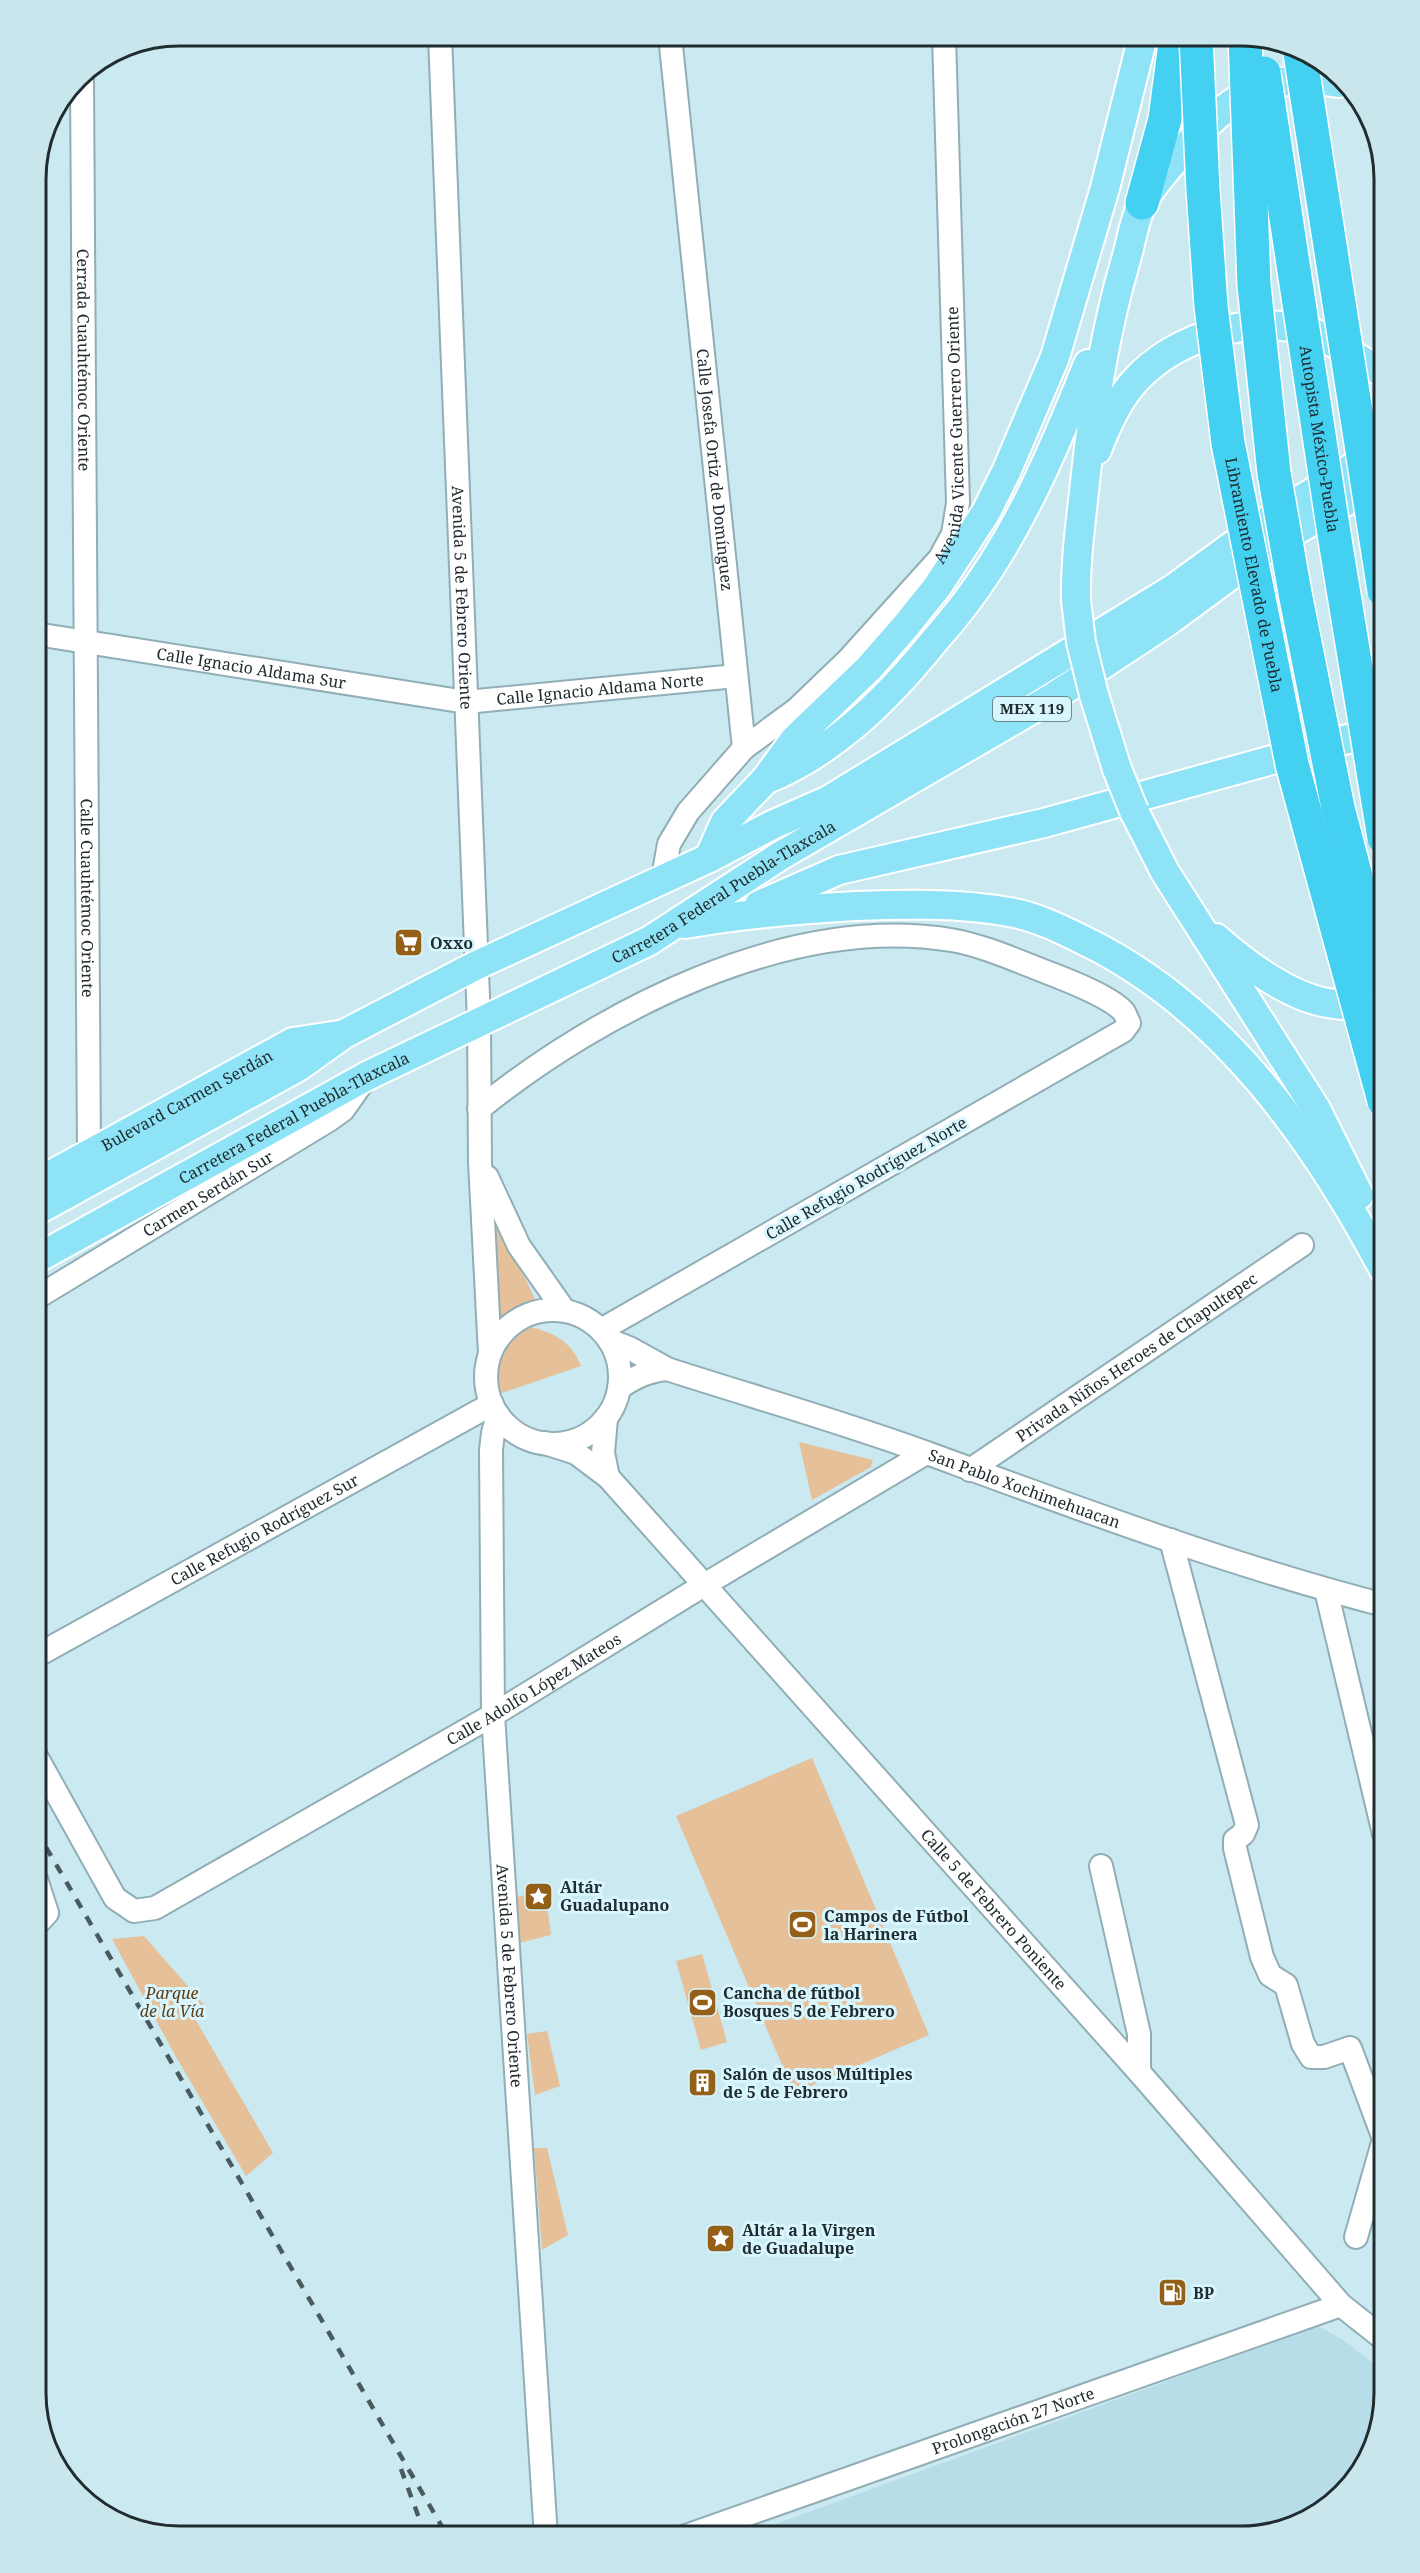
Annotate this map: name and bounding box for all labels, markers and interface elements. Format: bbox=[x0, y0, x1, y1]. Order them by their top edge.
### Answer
street label: Cerrada Cuauhtémoc Oriente bbox=[72, 249, 96, 471]
street label: Avenida Vicente Guerrero Oriente bbox=[928, 306, 969, 567]
street label: Autopista México-Puebla bbox=[1295, 344, 1345, 534]
street label: Calle Josefa Ortiz de Domínguez bbox=[692, 347, 739, 592]
street label: Libramiento Elevado de Puebla bbox=[1220, 456, 1288, 694]
street label: Avenida 5 de Febrero Oriente bbox=[447, 485, 478, 710]
street label: Calle Ignacio Aldama Sur bbox=[155, 642, 348, 694]
street label: Calle Ignacio Aldama Norte bbox=[495, 668, 705, 710]
road number: MEX 119 bbox=[993, 697, 1071, 721]
street label: Calle Cuauhtémoc Oriente bbox=[76, 798, 99, 998]
street label: Carretera Federal Puebla-Tlaxcala bbox=[608, 815, 840, 968]
supermarket icon: Oxxo bbox=[393, 927, 425, 959]
place label: Oxxo bbox=[430, 932, 473, 954]
street label: Bulevard Carmen Serdán bbox=[97, 1044, 277, 1156]
street label: Carretera Federal Puebla-Tlaxcala bbox=[174, 1046, 413, 1189]
street label: Calle Refugio Rodríguez Norte bbox=[761, 1111, 971, 1245]
street label: Carmen Serdán Sur bbox=[138, 1145, 278, 1242]
street label: Privada Niños Heroes de Chapultepec bbox=[1011, 1268, 1261, 1447]
street label: San Pablo Xochimehuacan bbox=[926, 1444, 1123, 1533]
street label: Calle Refugio Rodríguez Sur bbox=[166, 1469, 363, 1591]
street label: Calle Adolfo López Mateos bbox=[442, 1628, 625, 1750]
street label: Calle 5 de Febrero Poniente bbox=[916, 1824, 1072, 1995]
street label: Avenida 5 de Febrero Oriente bbox=[492, 1863, 528, 2088]
place label: Altár Guadalupano bbox=[560, 1876, 669, 1916]
place icon: Altár Guadalupano bbox=[523, 1880, 555, 1912]
place label: Campos de Fútbol la Harinera bbox=[824, 1905, 969, 1945]
sports icon: Campos de Fútbol la Harinera bbox=[787, 1909, 819, 1941]
park label: Parque de la Vía bbox=[140, 1982, 205, 2022]
place label: Cancha de fútbol Bosques 5 de Febrero bbox=[723, 1982, 895, 2022]
sports icon: Cancha de fútbol Bosques 5 de Febrero bbox=[686, 1986, 718, 2018]
place label: Salón de usos Múltiples de 5 de Febrero bbox=[723, 2063, 913, 2103]
building icon: Salón de usos Múltiples de 5 de Febrero bbox=[686, 2067, 718, 2099]
place label: Altár a la Virgen de Guadalupe bbox=[742, 2219, 876, 2259]
place icon: Altár a la Virgen de Guadalupe bbox=[705, 2223, 737, 2255]
fuel station icon: BP bbox=[1156, 2277, 1188, 2309]
place label: BP bbox=[1193, 2282, 1214, 2304]
street label: Prolongación 27 Norte bbox=[929, 2382, 1097, 2459]

